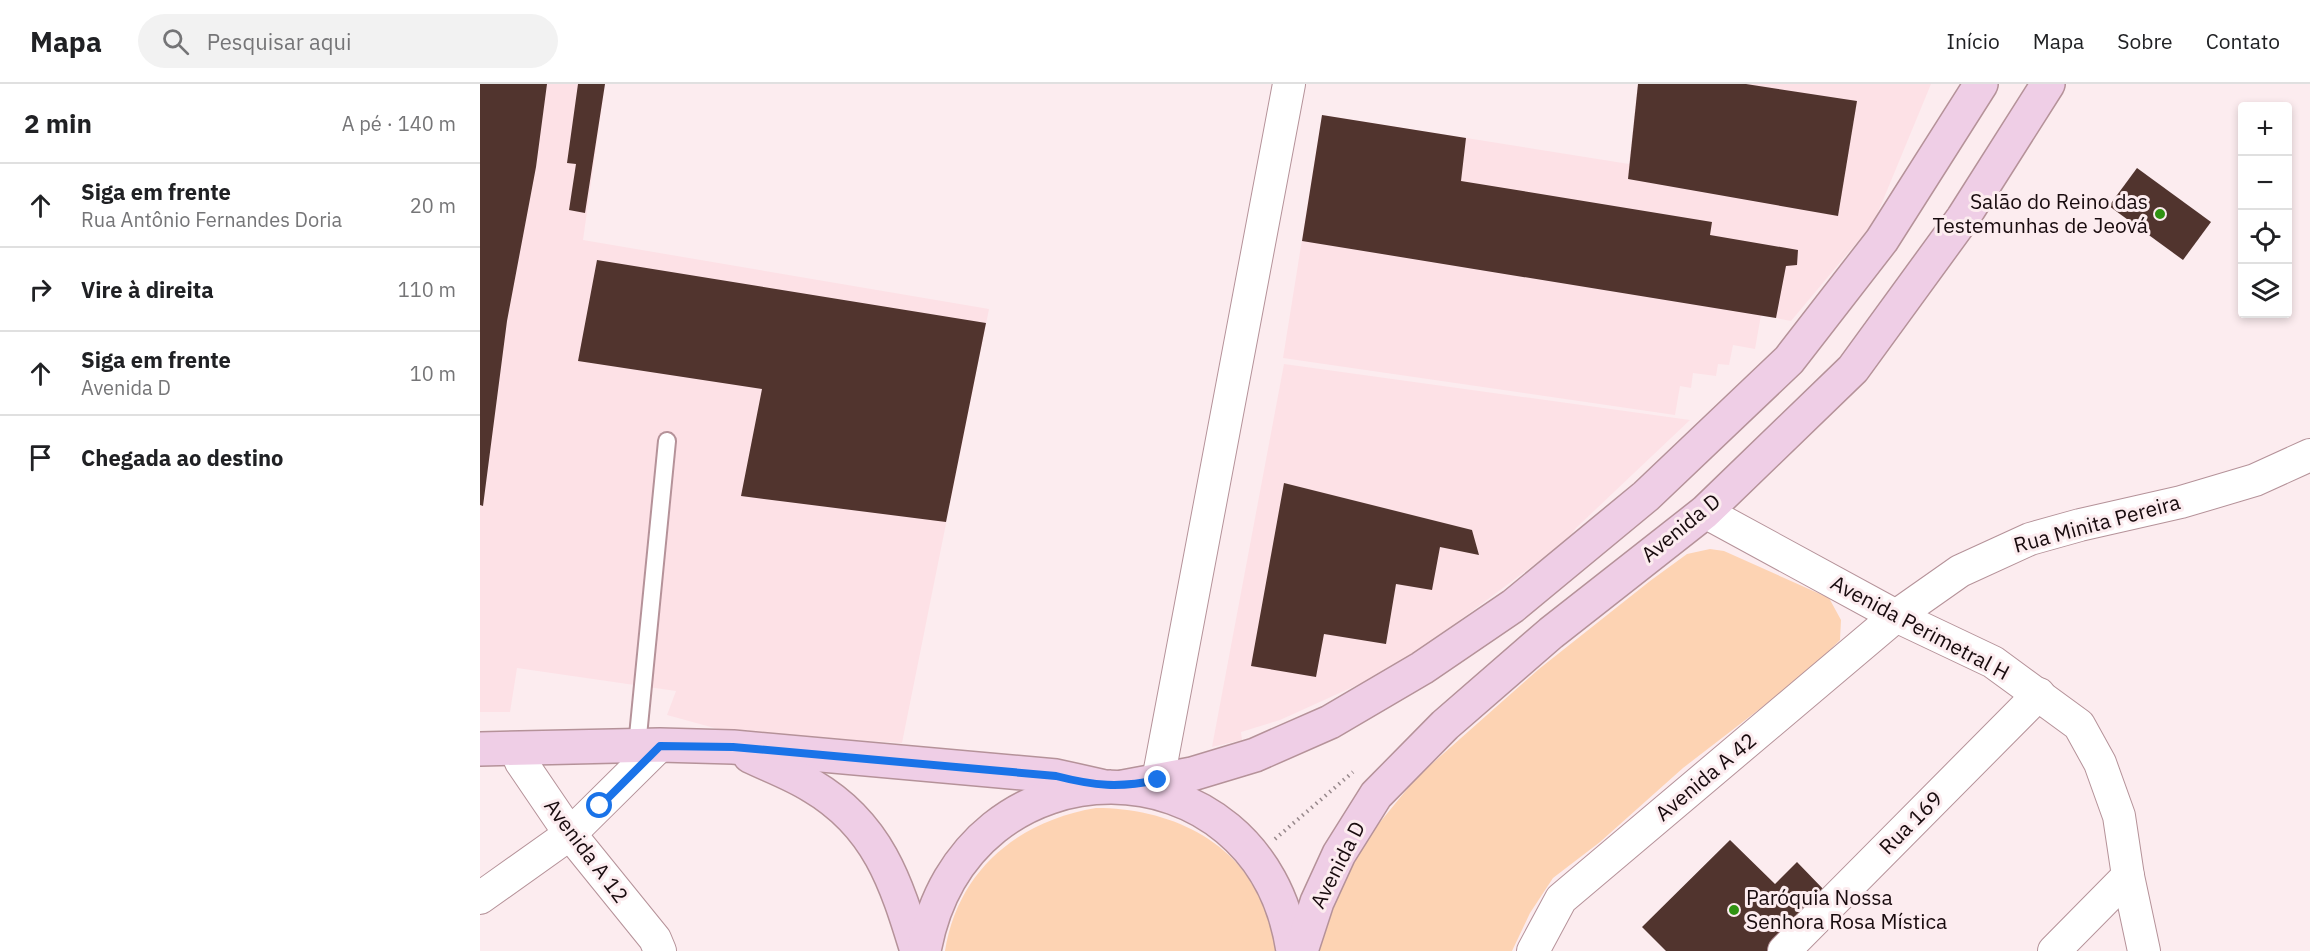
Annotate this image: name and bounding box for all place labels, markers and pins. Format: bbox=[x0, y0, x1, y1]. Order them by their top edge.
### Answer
place label: Salão do Reino das Testemunhas de Jeová bbox=[1933, 187, 2148, 239]
marker: Salão do Reino das Testemunhas de Jeová bbox=[2153, 207, 2167, 221]
place label: Paróquia Nossa Senhora Rosa Mística bbox=[1746, 883, 1947, 935]
marker: Paróquia Nossa Senhora Rosa Mística bbox=[1727, 903, 1741, 917]

